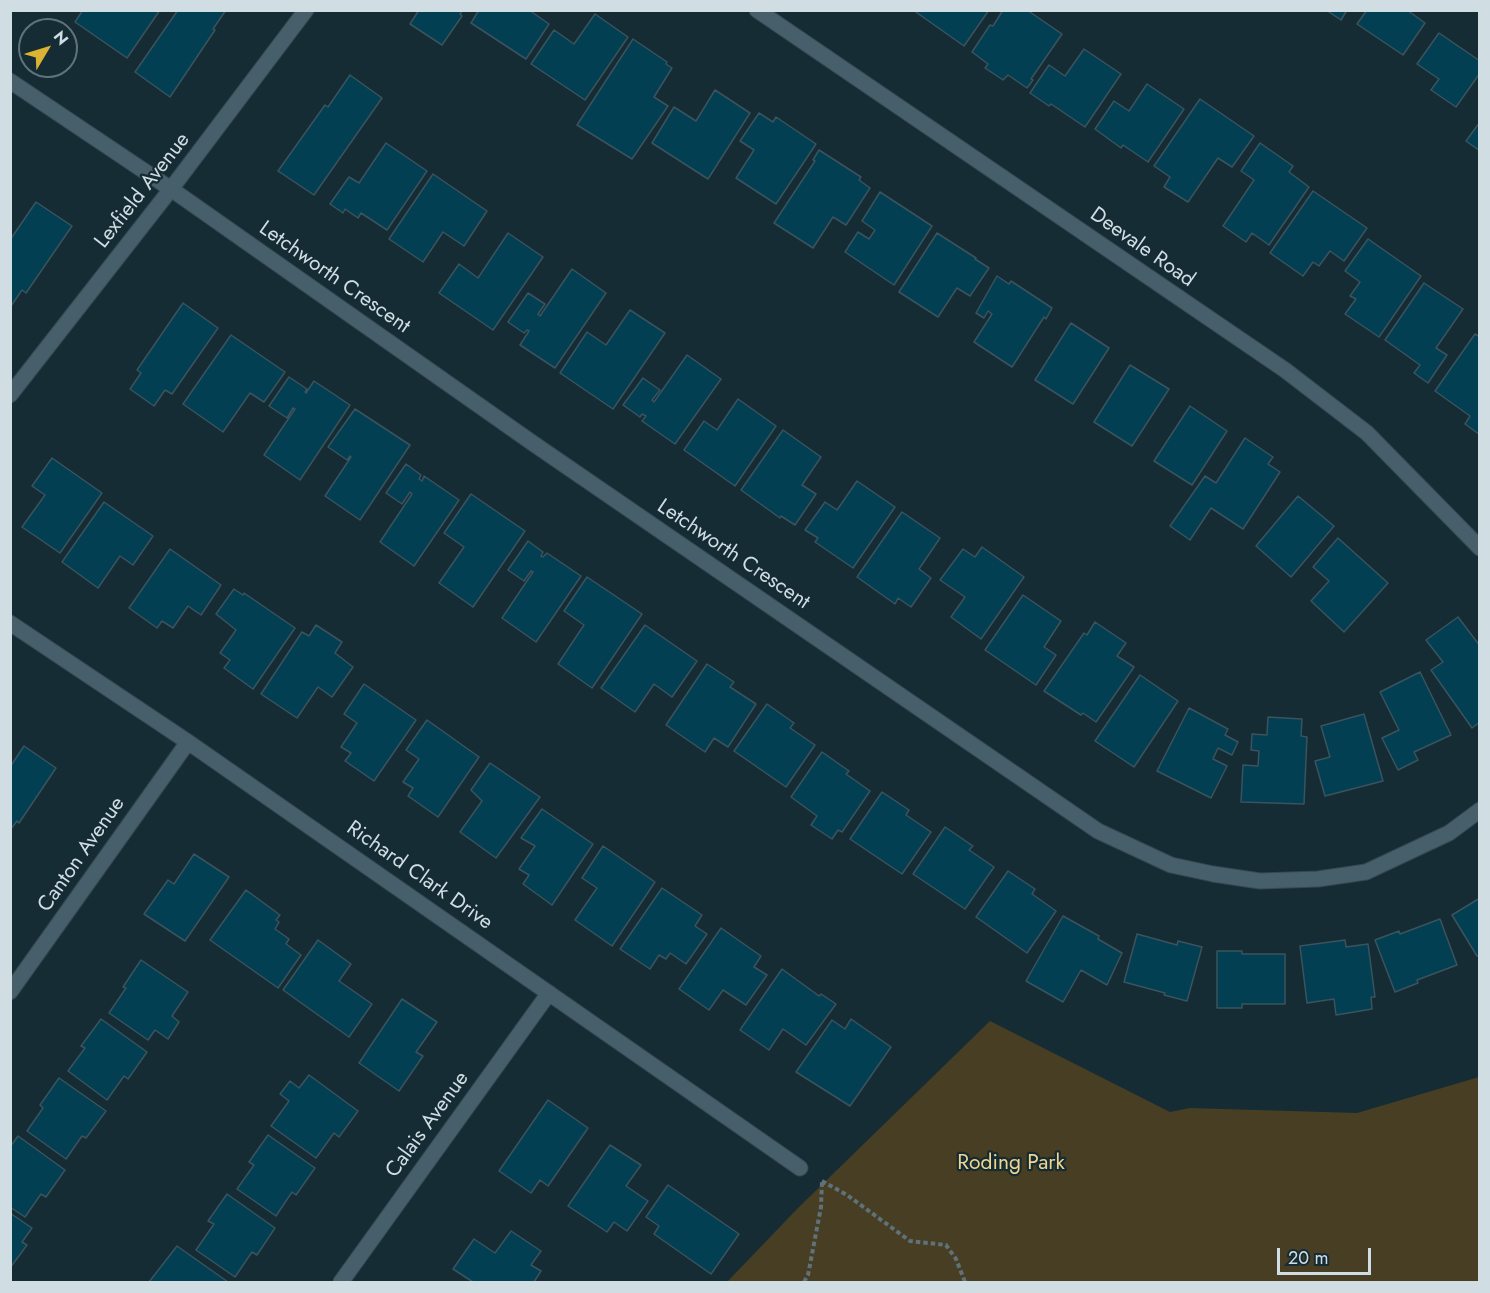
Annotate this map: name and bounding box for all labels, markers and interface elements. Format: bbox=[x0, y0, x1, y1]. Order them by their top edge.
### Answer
north arrow bbox=[18, 18, 78, 78]
text: N bbox=[48, 26, 74, 50]
street label: Lexfield Avenue bbox=[90, 128, 196, 254]
street label: Deevale Road bbox=[1085, 203, 1199, 293]
street label: Letchworth Crescent bbox=[254, 216, 414, 340]
street label: Letchworth Crescent bbox=[652, 495, 814, 615]
street label: Canton Avenue bbox=[33, 793, 131, 917]
street label: Richard Clark Drive bbox=[341, 816, 497, 936]
street label: Calais Avenue bbox=[381, 1067, 475, 1183]
park label: Roding Park bbox=[957, 1151, 1065, 1177]
scale bar bbox=[1280, 1236, 1374, 1274]
text: 20 m bbox=[1288, 1245, 1328, 1271]

